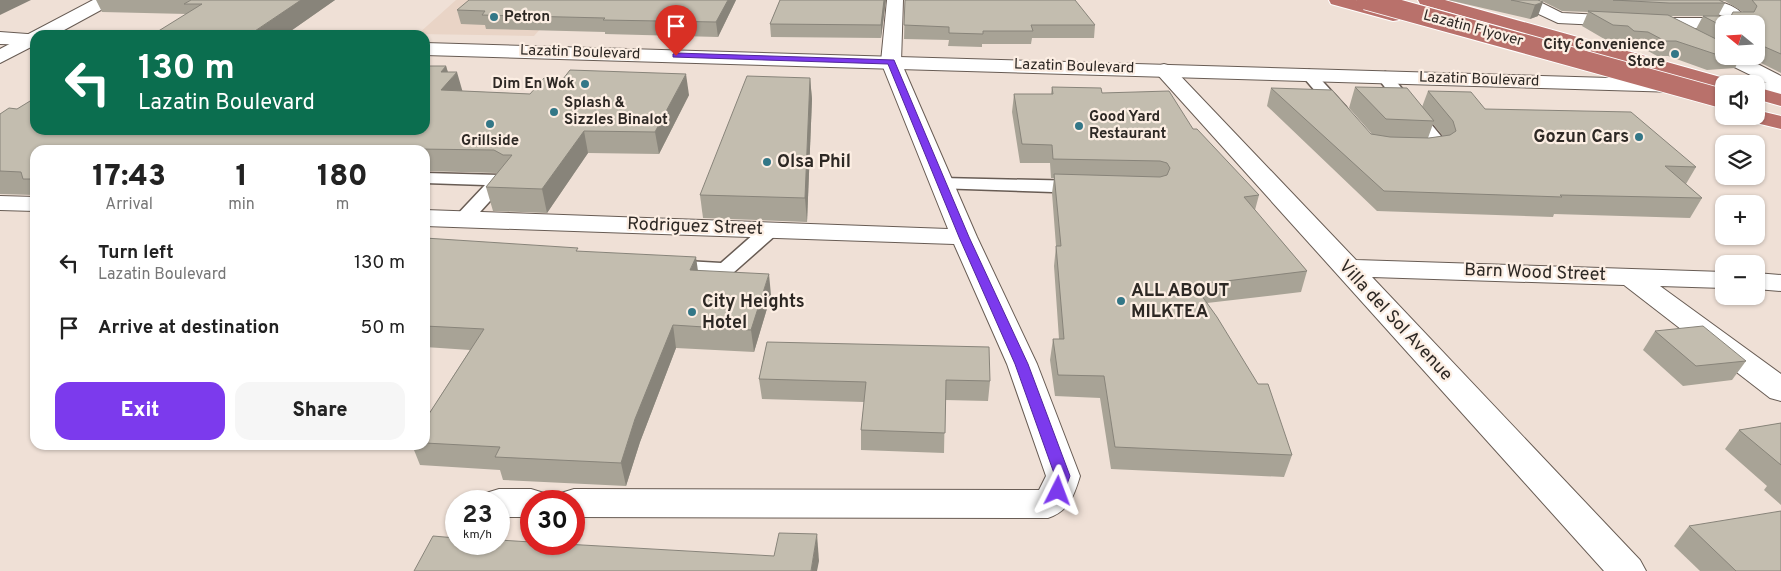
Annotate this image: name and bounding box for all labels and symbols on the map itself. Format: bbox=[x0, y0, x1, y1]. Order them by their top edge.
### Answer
pin bbox=[655, 5, 697, 56]
street label: Lazatin Flyover bbox=[1421, 7, 1525, 52]
place label: Petron bbox=[504, 8, 550, 27]
marker: Petron bbox=[488, 11, 500, 23]
north arrow bbox=[1715, 15, 1765, 65]
place label: City Convenience Store bbox=[1543, 36, 1665, 72]
street label: Lazatin Boulevard bbox=[519, 41, 641, 65]
marker: City Convenience Store bbox=[1669, 48, 1681, 60]
street label: Lazatin Boulevard bbox=[1013, 55, 1135, 79]
street label: Lazatin Boulevard bbox=[1418, 68, 1540, 92]
place label: Dim En Wok bbox=[492, 75, 575, 94]
marker: Dim En Wok bbox=[579, 78, 591, 90]
place label: Splash & Sizzles Binalot bbox=[564, 94, 668, 130]
marker: Splash & Sizzles Binalot bbox=[548, 106, 560, 118]
place label: Good Yard Restaurant bbox=[1089, 108, 1166, 144]
marker: Grillside bbox=[484, 118, 496, 130]
marker: Good Yard Restaurant bbox=[1073, 120, 1085, 132]
place label: Gozun Cars bbox=[1533, 126, 1629, 149]
marker: Gozun Cars bbox=[1633, 131, 1645, 143]
place label: Grillside bbox=[461, 132, 519, 151]
place label: Olsa Phil bbox=[777, 151, 851, 174]
marker: Olsa Phil bbox=[761, 156, 773, 168]
street label: Rodriguez Street bbox=[627, 213, 763, 241]
street label: Villa del Sol Avenue bbox=[1333, 256, 1457, 386]
street label: Barn Wood Street bbox=[1464, 259, 1606, 287]
place label: ALL ABOUT MILKTEA bbox=[1131, 280, 1229, 324]
place label: City Heights Hotel bbox=[702, 291, 805, 335]
marker: ALL ABOUT MILKTEA bbox=[1115, 295, 1127, 307]
marker: City Heights Hotel bbox=[686, 306, 698, 318]
position arrow bbox=[1031, 464, 1083, 516]
speed limit sign: 30 bbox=[520, 490, 585, 555]

